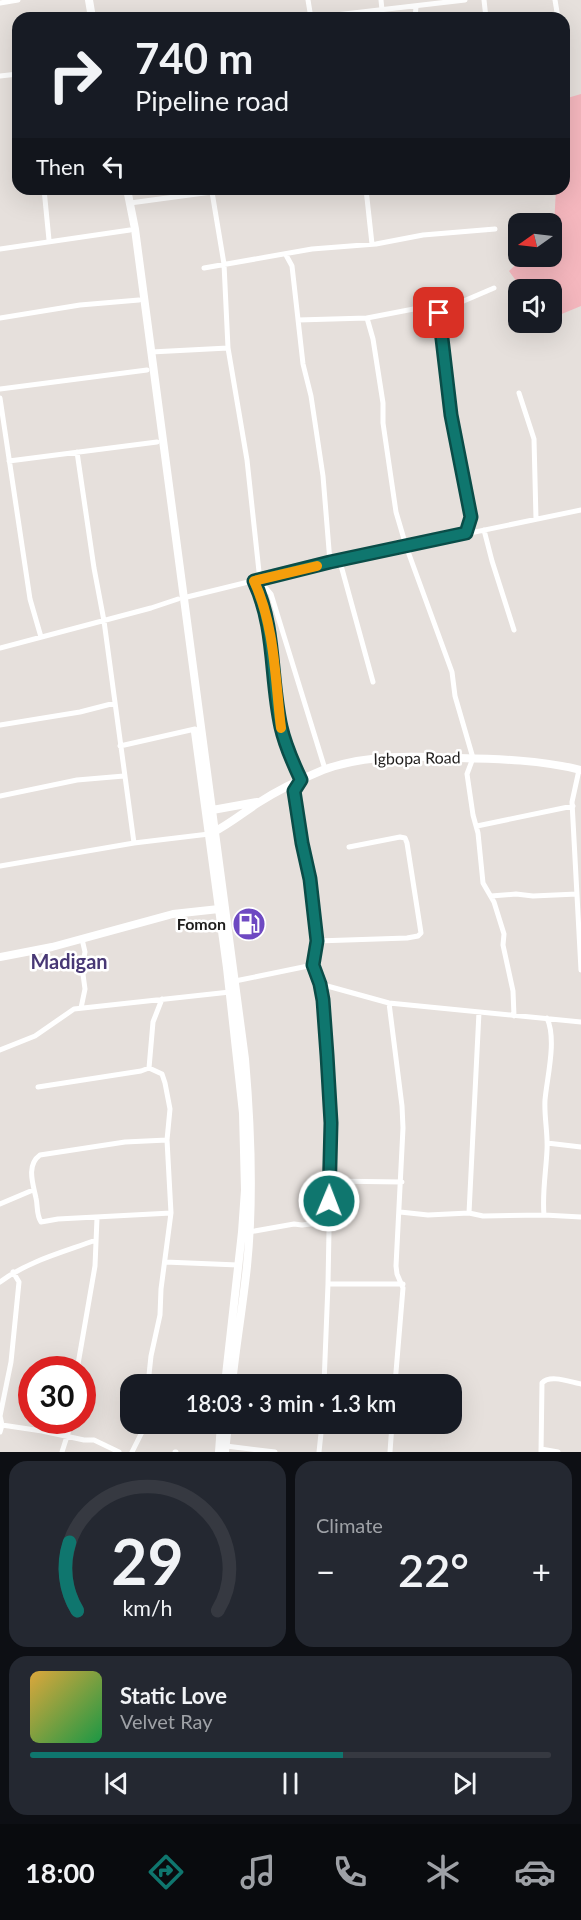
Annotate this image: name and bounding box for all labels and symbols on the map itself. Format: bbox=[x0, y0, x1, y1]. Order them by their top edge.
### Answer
north arrow bbox=[508, 213, 562, 267]
pin bbox=[413, 287, 464, 338]
street label: Igbopa Road bbox=[373, 747, 461, 768]
fuel station icon: Fomon bbox=[231, 906, 267, 942]
place label: Fomon bbox=[177, 914, 226, 933]
district label: Madigan bbox=[30, 949, 108, 973]
position arrow bbox=[297, 1169, 361, 1233]
speed limit sign: 30 bbox=[18, 1356, 96, 1434]

